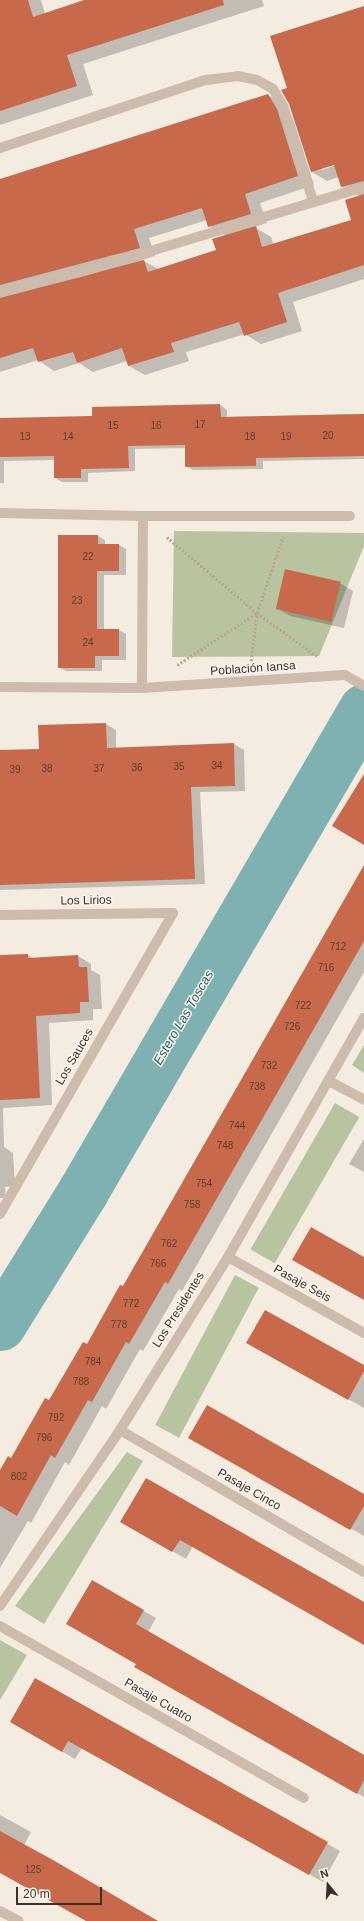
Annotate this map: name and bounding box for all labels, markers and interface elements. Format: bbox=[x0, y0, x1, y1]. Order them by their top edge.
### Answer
house number: 17 bbox=[194, 419, 206, 431]
house number: 15 bbox=[107, 420, 119, 432]
house number: 16 bbox=[150, 420, 162, 432]
house number: 20 bbox=[322, 430, 334, 442]
house number: 13 bbox=[19, 431, 31, 443]
house number: 14 bbox=[62, 431, 74, 443]
house number: 18 bbox=[244, 431, 256, 443]
house number: 19 bbox=[280, 431, 292, 443]
house number: 22 bbox=[82, 551, 94, 563]
house number: 23 bbox=[71, 595, 83, 607]
house number: 24 bbox=[82, 637, 94, 649]
street label: Población Iansa bbox=[210, 659, 296, 679]
house number: 34 bbox=[211, 760, 223, 772]
house number: 35 bbox=[173, 761, 185, 773]
house number: 36 bbox=[131, 762, 143, 774]
house number: 38 bbox=[41, 763, 53, 775]
house number: 37 bbox=[93, 763, 105, 775]
house number: 39 bbox=[9, 764, 21, 776]
street label: Los Lirios bbox=[60, 893, 112, 909]
house number: 712 bbox=[330, 941, 346, 953]
house number: 716 bbox=[318, 962, 334, 974]
water label: Estero Las Toscas bbox=[151, 968, 217, 1068]
house number: 722 bbox=[295, 1000, 311, 1012]
house number: 726 bbox=[284, 1021, 300, 1033]
street label: Los Sauces bbox=[53, 1026, 97, 1088]
house number: 732 bbox=[261, 1060, 277, 1072]
house number: 738 bbox=[249, 1081, 265, 1093]
house number: 744 bbox=[229, 1120, 245, 1132]
house number: 748 bbox=[217, 1140, 233, 1152]
house number: 754 bbox=[196, 1178, 212, 1190]
house number: 758 bbox=[184, 1199, 200, 1211]
house number: 762 bbox=[161, 1238, 177, 1250]
house number: 766 bbox=[150, 1258, 166, 1270]
street label: Pasaje Seis bbox=[271, 1262, 333, 1306]
street label: Los Presidentes bbox=[150, 1270, 208, 1350]
house number: 772 bbox=[123, 1298, 139, 1310]
house number: 778 bbox=[111, 1319, 127, 1331]
house number: 784 bbox=[85, 1356, 101, 1368]
house number: 788 bbox=[73, 1376, 89, 1388]
house number: 792 bbox=[48, 1412, 64, 1424]
house number: 796 bbox=[36, 1432, 52, 1444]
street label: Pasaje Cinco bbox=[215, 1466, 283, 1514]
house number: 802 bbox=[11, 1471, 27, 1483]
street label: Pasaje Cuatro bbox=[121, 1676, 195, 1726]
house number: 125 bbox=[25, 1864, 41, 1876]
north arrow bbox=[308, 1865, 348, 1905]
text: N bbox=[319, 1867, 330, 1881]
scale bar bbox=[18, 1879, 104, 1905]
text: 20 m bbox=[23, 1887, 50, 1901]

